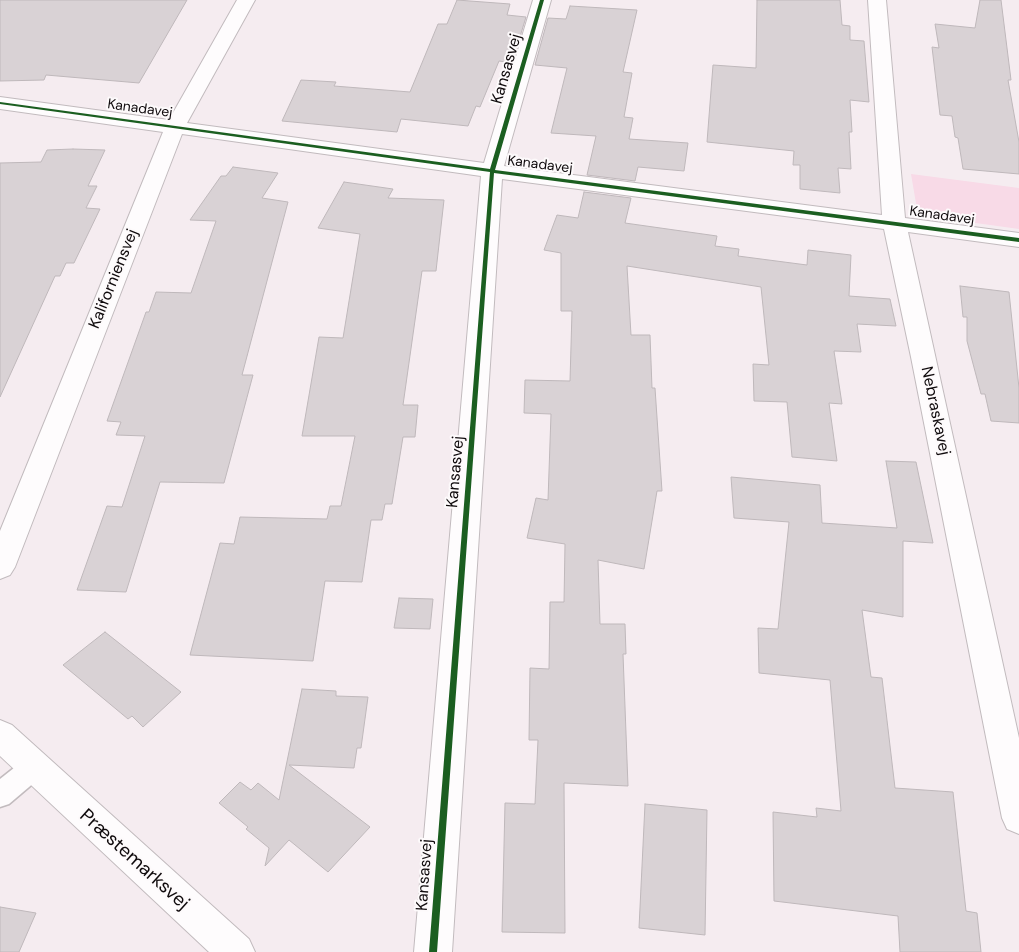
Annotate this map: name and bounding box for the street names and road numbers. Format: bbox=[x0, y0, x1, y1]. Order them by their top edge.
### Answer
street label: Kansasvej bbox=[488, 32, 526, 106]
street label: Kanadavej bbox=[106, 96, 174, 122]
street label: Kanadavej bbox=[506, 153, 574, 177]
street label: Kanadavej bbox=[908, 203, 976, 229]
street label: Kaliforniensvej bbox=[85, 226, 143, 332]
street label: Nebraskavej bbox=[916, 365, 954, 457]
street label: Kansasvej bbox=[443, 435, 469, 509]
street label: Præstemarksvej bbox=[74, 805, 194, 915]
street label: Kansasvej bbox=[413, 838, 437, 912]

